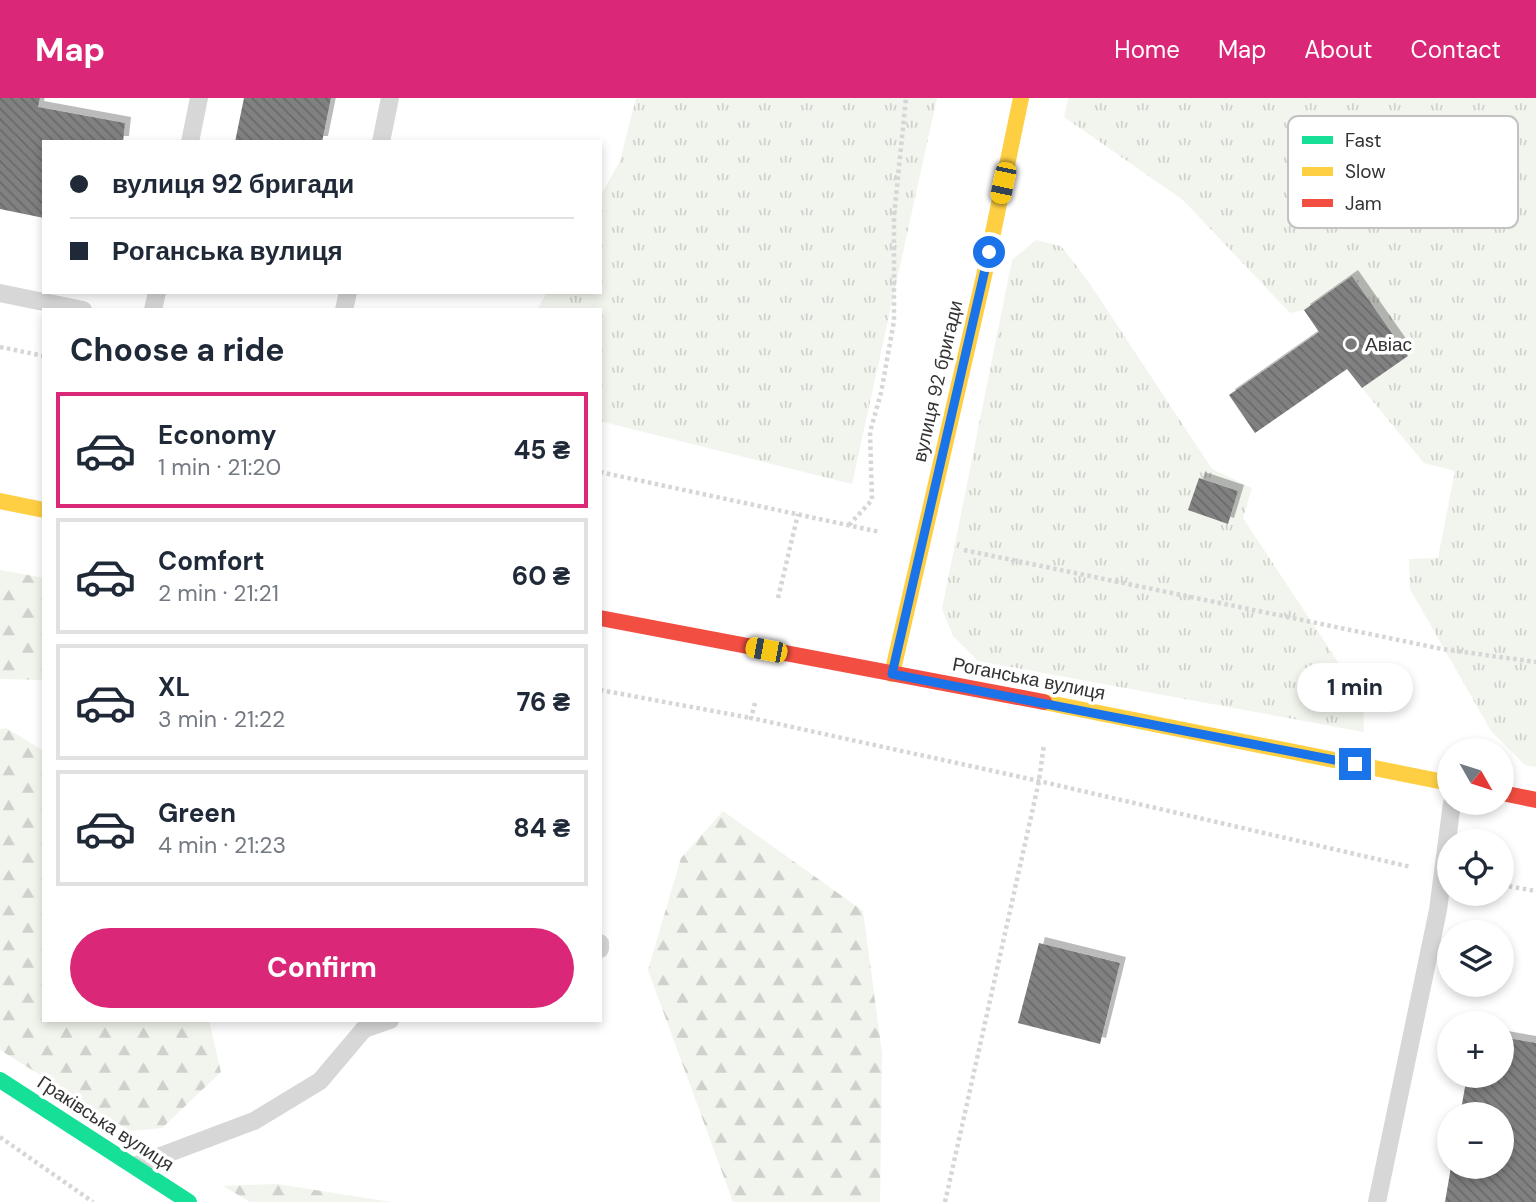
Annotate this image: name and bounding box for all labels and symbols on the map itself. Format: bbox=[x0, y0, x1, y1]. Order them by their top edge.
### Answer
legend bbox=[1288, 116, 1518, 228]
text: Fast bbox=[1345, 128, 1381, 153]
text: Slow bbox=[1345, 159, 1386, 184]
car bbox=[989, 160, 1018, 206]
text: Jam bbox=[1345, 191, 1382, 216]
route start bbox=[973, 236, 1005, 268]
street label: вулиця 92 бригади bbox=[907, 298, 968, 464]
place label: Авіас bbox=[1365, 332, 1412, 357]
marker: Авіас bbox=[1343, 336, 1359, 352]
car bbox=[744, 636, 789, 664]
street label: Роганська вулиця bbox=[950, 651, 1108, 706]
callout: 1 min bbox=[1297, 662, 1413, 712]
north arrow bbox=[1437, 738, 1514, 816]
route end bbox=[1339, 748, 1371, 780]
street label: Граківська вулиця bbox=[33, 1070, 179, 1177]

